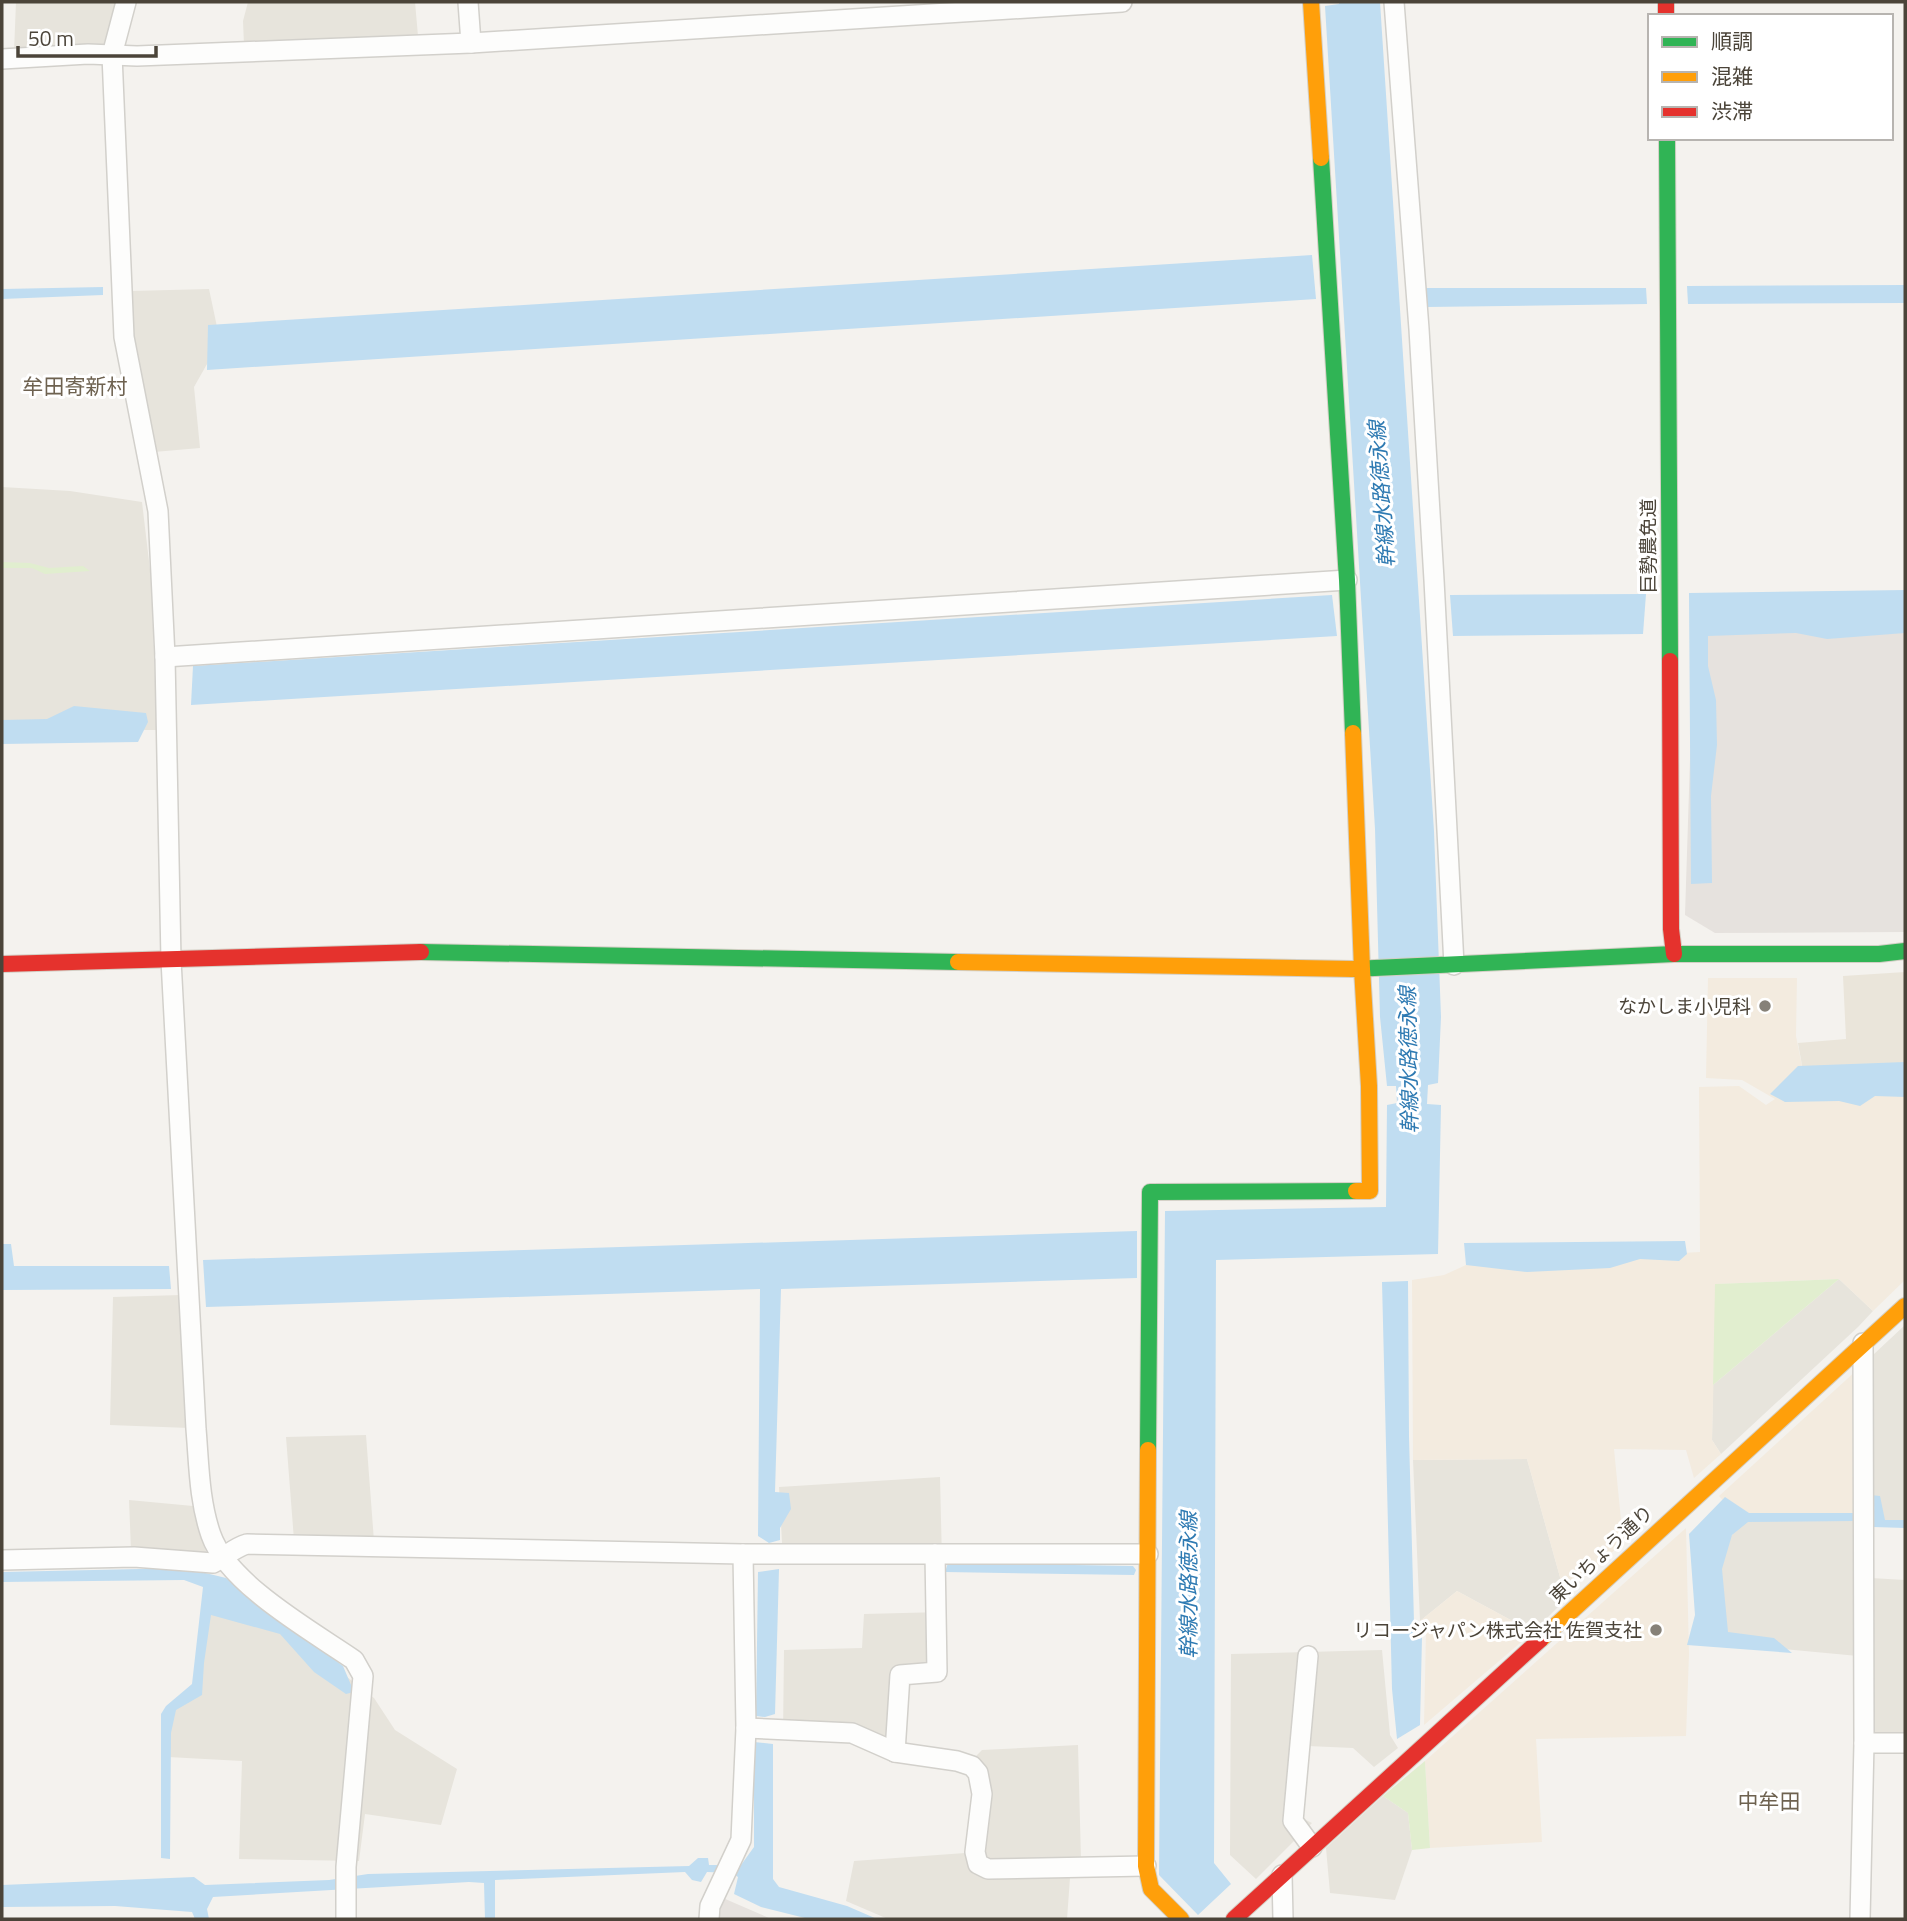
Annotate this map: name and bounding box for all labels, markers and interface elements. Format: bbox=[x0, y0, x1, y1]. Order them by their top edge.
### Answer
scale bar bbox=[18, 14, 156, 58]
legend bbox=[1648, 14, 1893, 140]
text: 50 m bbox=[28, 22, 74, 54]
text: 順調 bbox=[1711, 25, 1753, 57]
text: 混雑 bbox=[1711, 60, 1753, 92]
text: 渋滞 bbox=[1711, 95, 1753, 127]
district label: 牟田寄新村 bbox=[23, 370, 128, 402]
water label: 幹線水路徳永線 bbox=[1360, 417, 1402, 569]
street label: 巨勢農免道 bbox=[1633, 498, 1662, 594]
water label: 幹線水路徳永線 bbox=[1391, 983, 1425, 1134]
place label: なかしま小児科 bbox=[1618, 991, 1751, 1020]
marker: なかしま小児科 bbox=[1757, 998, 1773, 1014]
street label: 東いちょう通り bbox=[1542, 1498, 1659, 1610]
water label: 幹線水路徳永線 bbox=[1172, 1509, 1204, 1659]
place label: リコージャパン株式会社 佐賀支社 bbox=[1353, 1615, 1642, 1644]
marker: リコージャパン株式会社 佐賀支社 bbox=[1648, 1622, 1664, 1638]
district label: 中牟田 bbox=[1738, 1785, 1801, 1817]

